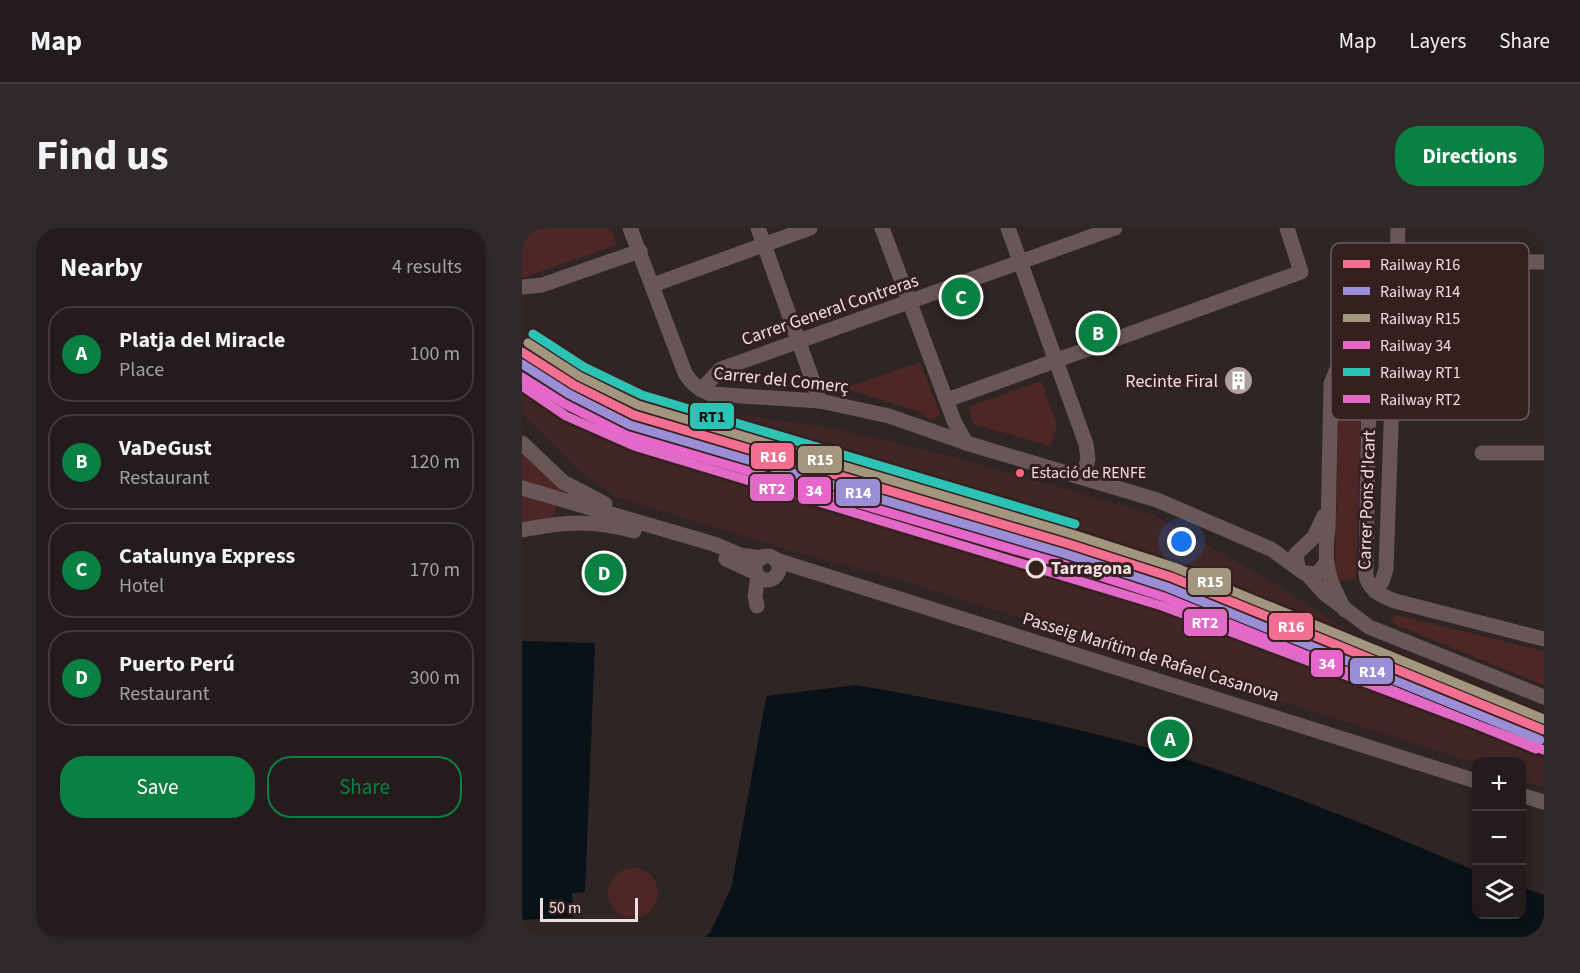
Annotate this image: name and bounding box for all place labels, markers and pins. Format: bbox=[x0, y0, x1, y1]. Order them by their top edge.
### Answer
pin: C bbox=[942, 274, 980, 320]
pin: B bbox=[1078, 310, 1118, 356]
building icon: Recinte Firal bbox=[1223, 365, 1255, 397]
place label: Recinte Firal bbox=[1125, 369, 1218, 394]
place label: Estació de RENFE bbox=[1031, 462, 1146, 484]
marker: Estació de RENFE bbox=[1014, 467, 1026, 479]
pin: D bbox=[584, 550, 623, 596]
place label: Tarragona bbox=[1051, 556, 1132, 581]
marker: Tarragona bbox=[1026, 558, 1046, 578]
pin: A bbox=[1150, 716, 1190, 762]

